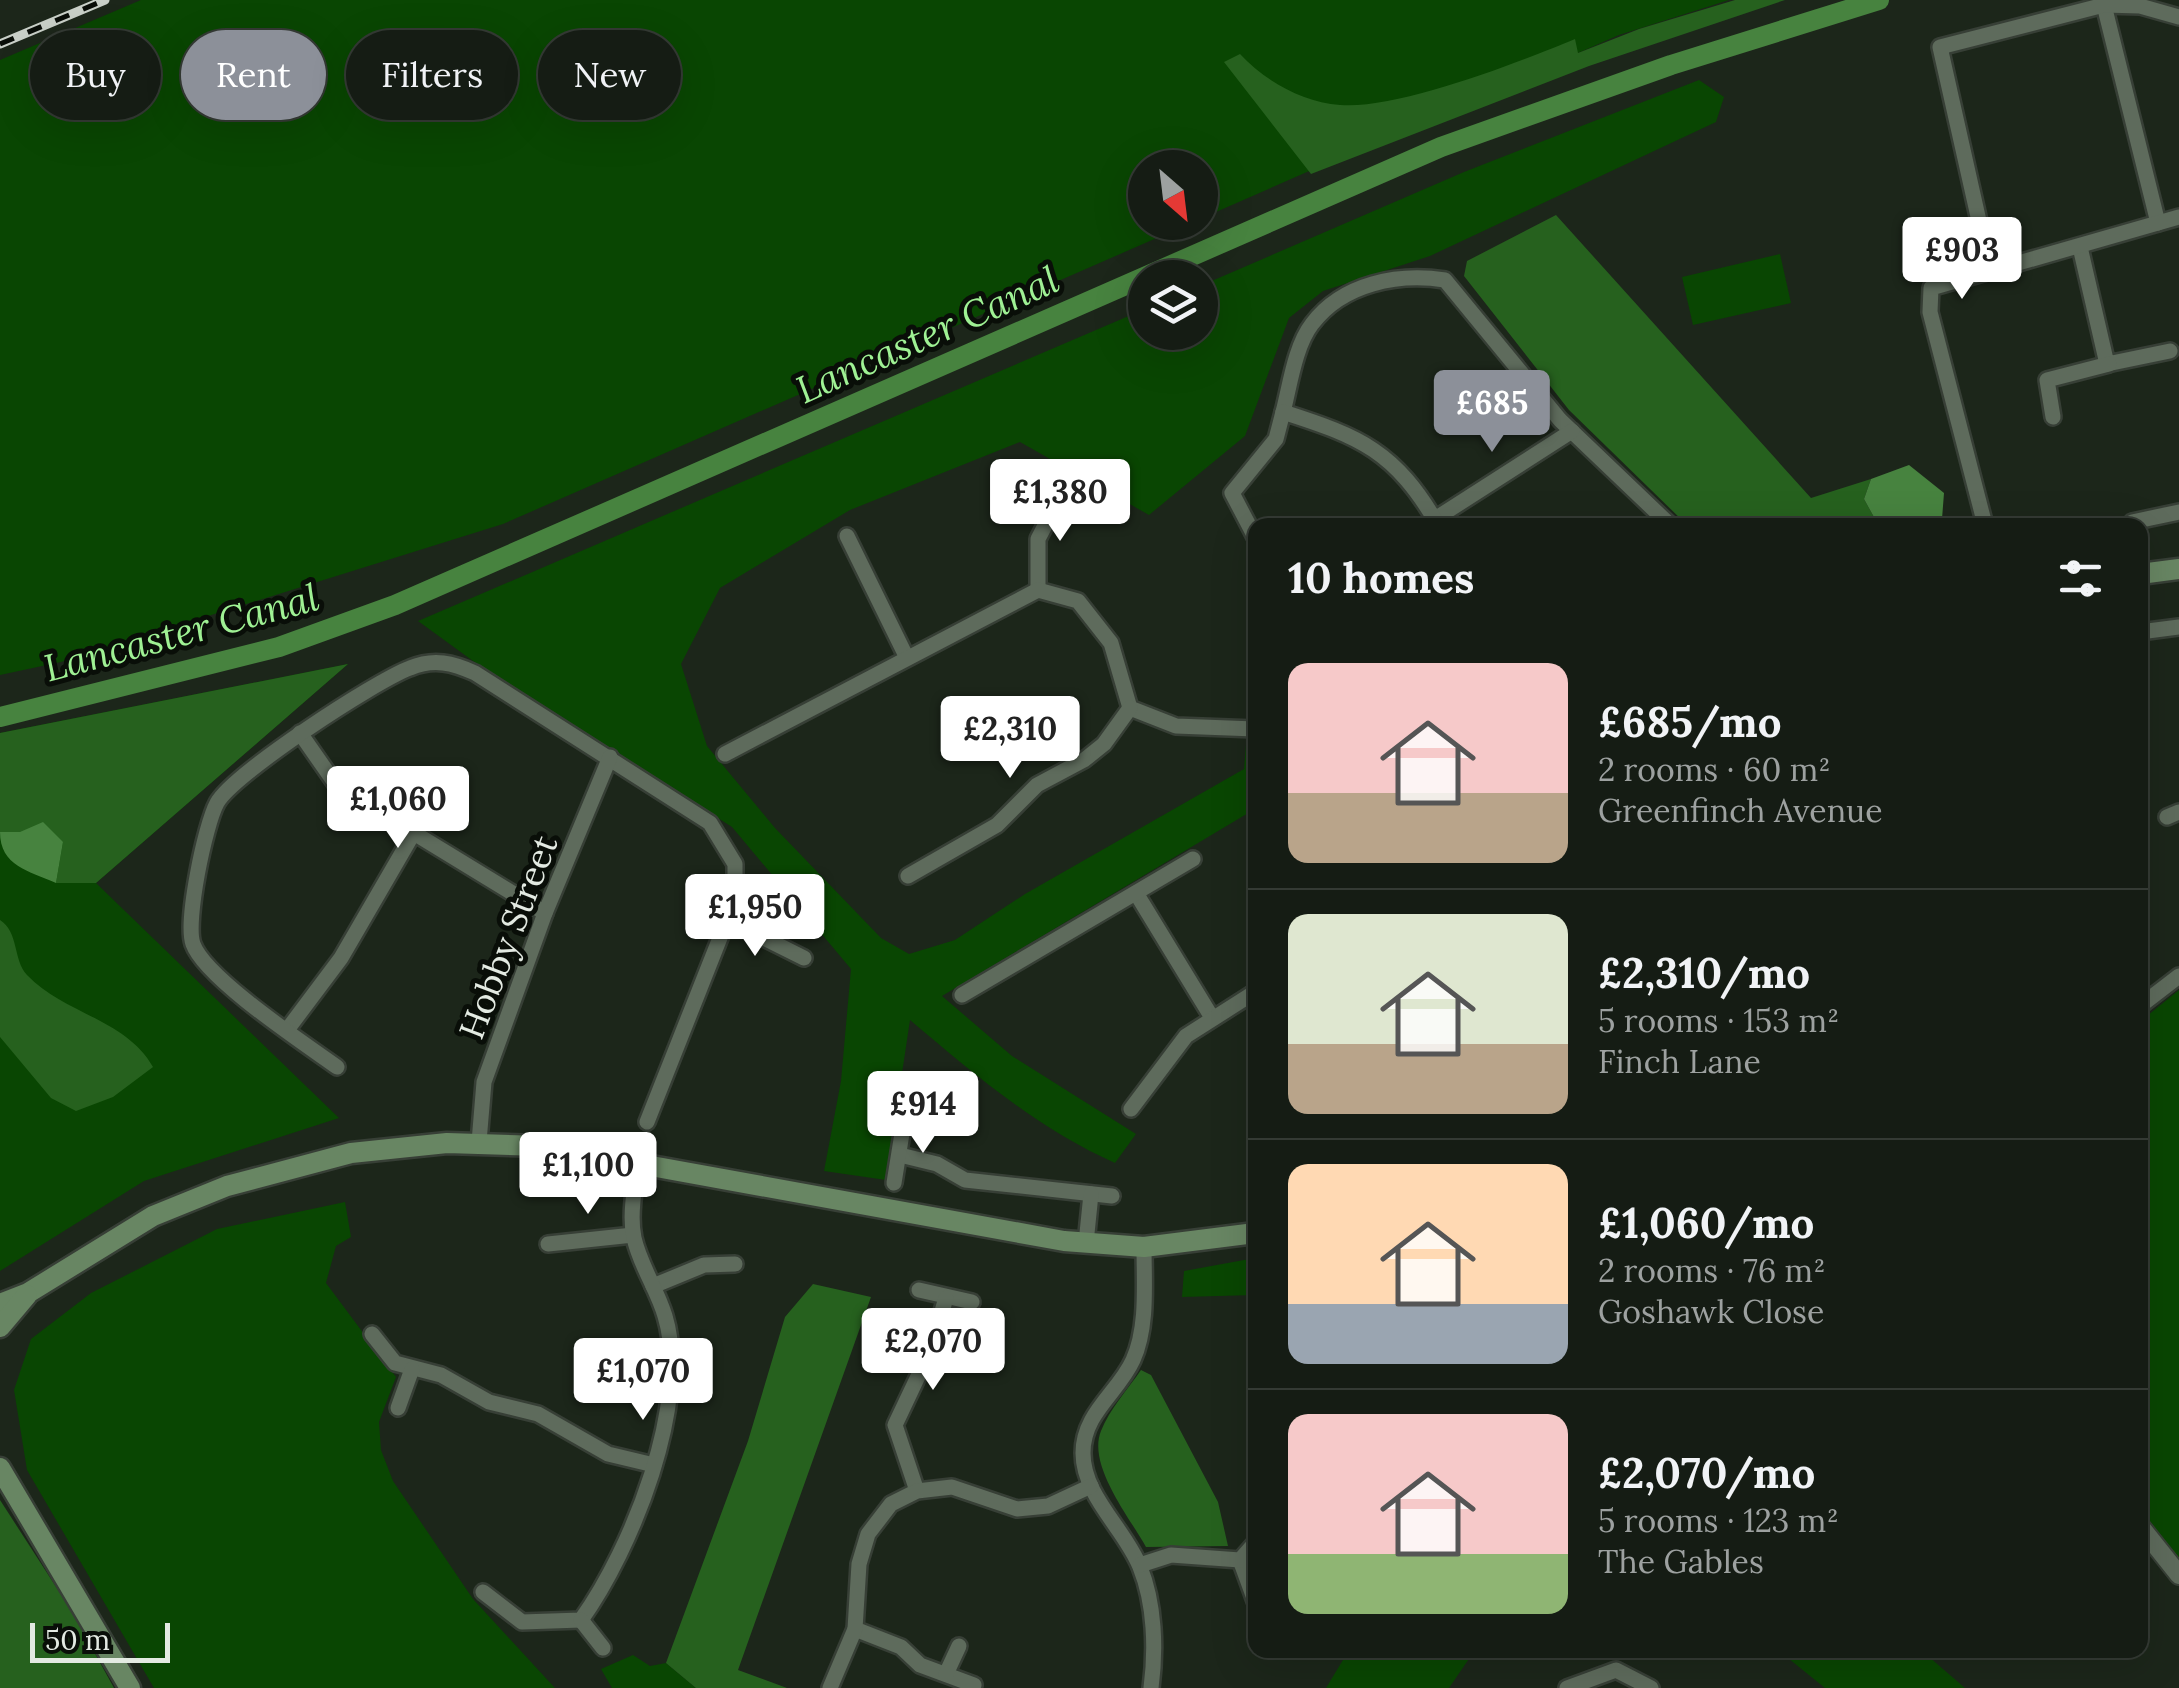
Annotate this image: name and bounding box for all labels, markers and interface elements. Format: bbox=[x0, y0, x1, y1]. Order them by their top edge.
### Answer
chip: Buy bbox=[30, 30, 161, 120]
chip: Rent bbox=[181, 30, 326, 120]
chip: Filters bbox=[346, 30, 518, 120]
chip: New bbox=[538, 30, 681, 120]
north arrow bbox=[1128, 150, 1218, 240]
map controls bbox=[1128, 150, 1218, 350]
pin: £903 bbox=[1903, 217, 2021, 302]
text: £903 bbox=[1924, 229, 2000, 270]
water label: Lancaster Canal bbox=[788, 255, 1066, 413]
button: layers bbox=[1128, 260, 1218, 350]
pin: £685 bbox=[1433, 370, 1551, 455]
text: £685 bbox=[1456, 382, 1528, 423]
pin: £1,380 bbox=[979, 459, 1141, 544]
text: £1,380 bbox=[1012, 471, 1108, 512]
text: 10 homes bbox=[1288, 551, 1474, 605]
icon: filters bbox=[2053, 551, 2108, 606]
water label: Lancaster Canal bbox=[38, 572, 324, 692]
text: £685/mo bbox=[1598, 695, 1782, 749]
pin: £2,310 bbox=[929, 696, 1091, 781]
icon: home bbox=[1368, 703, 1488, 823]
text: £2,310 bbox=[963, 708, 1057, 749]
text: 2 rooms · 60 m² bbox=[1598, 749, 1831, 790]
pin: £1,060 bbox=[317, 766, 479, 851]
text: £1,060 bbox=[349, 778, 447, 819]
text: Greenfinch Avenue bbox=[1598, 790, 1883, 831]
street label: Hobby Street bbox=[449, 828, 568, 1045]
pin: £1,950 bbox=[674, 874, 836, 959]
text: £1,950 bbox=[707, 886, 803, 927]
text: £2,310/mo bbox=[1598, 946, 1810, 1000]
icon: home bbox=[1368, 954, 1488, 1074]
text: 5 rooms · 153 m² bbox=[1598, 1000, 1839, 1041]
text: Finch Lane bbox=[1598, 1041, 1761, 1082]
pin: £914 bbox=[864, 1071, 982, 1156]
text: £914 bbox=[889, 1083, 957, 1124]
pin: £1,100 bbox=[507, 1132, 669, 1217]
text: £1,100 bbox=[541, 1144, 635, 1185]
text: £1,060/mo bbox=[1598, 1196, 1814, 1250]
icon: home bbox=[1368, 1204, 1488, 1324]
text: 2 rooms · 76 m² bbox=[1598, 1250, 1826, 1291]
text: Goshawk Close bbox=[1598, 1291, 1824, 1332]
pin: £2,070 bbox=[852, 1308, 1014, 1393]
text: £2,070 bbox=[884, 1320, 982, 1361]
pin: £1,070 bbox=[562, 1338, 724, 1423]
text: £1,070 bbox=[596, 1350, 690, 1391]
text: £2,070/mo bbox=[1598, 1446, 1815, 1500]
icon: home bbox=[1368, 1454, 1488, 1574]
text: 5 rooms · 123 m² bbox=[1598, 1500, 1839, 1541]
text: The Gables bbox=[1598, 1541, 1764, 1582]
scale bar bbox=[30, 1618, 170, 1662]
text: 50 m bbox=[45, 1622, 110, 1658]

